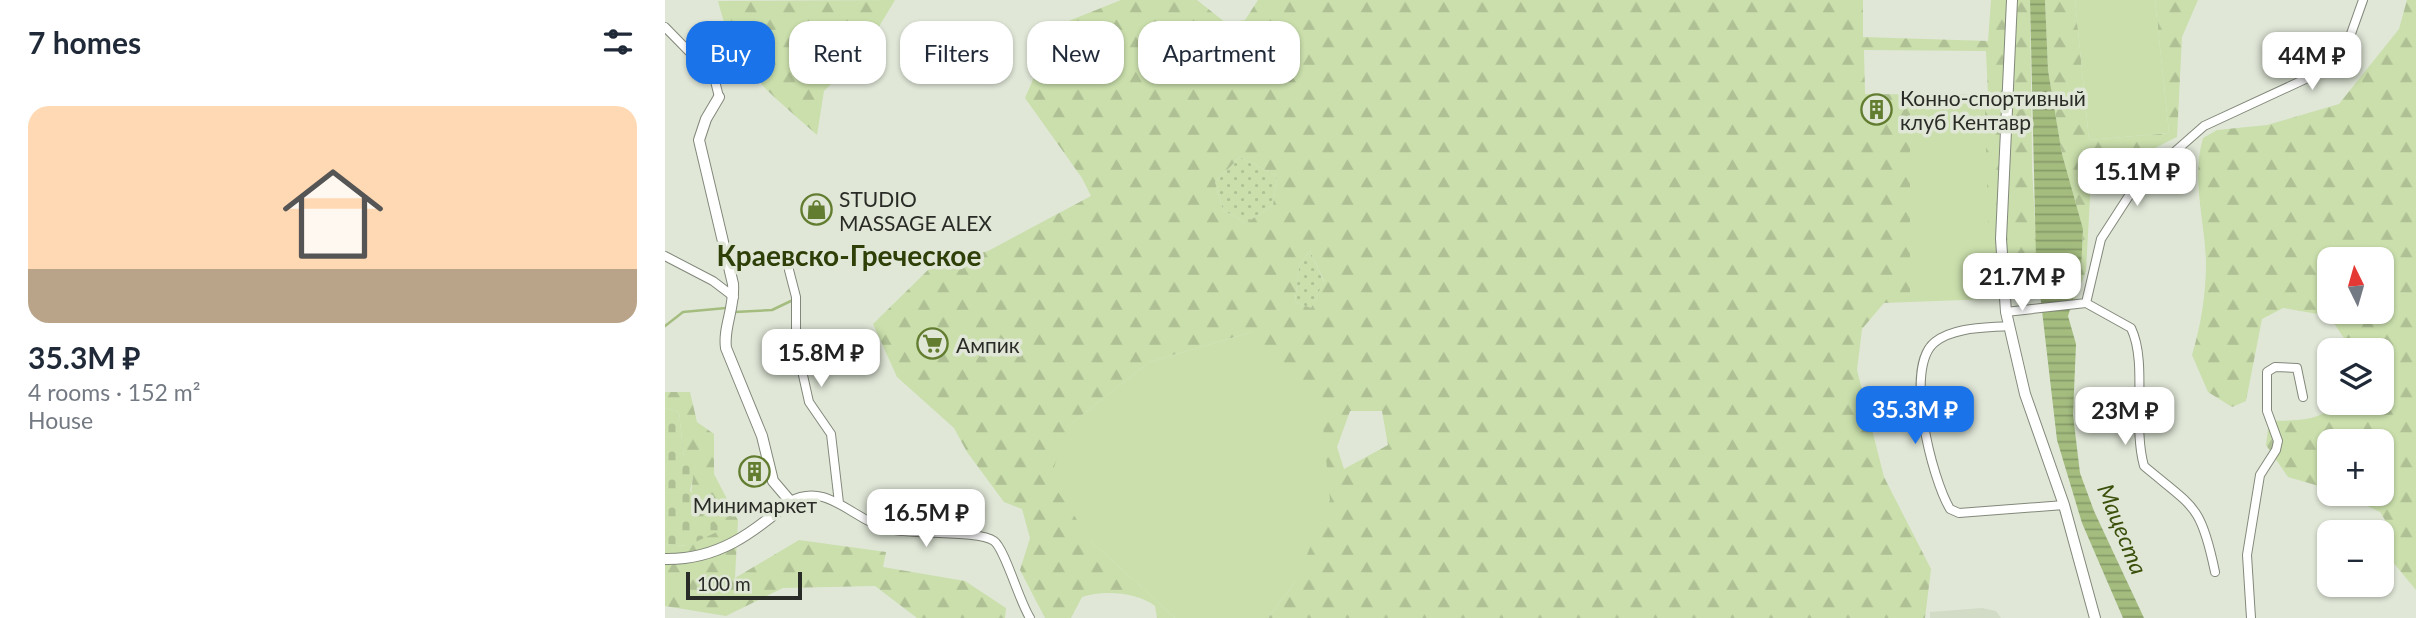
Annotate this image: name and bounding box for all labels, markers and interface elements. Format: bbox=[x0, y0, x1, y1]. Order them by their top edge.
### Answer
chip: Buy bbox=[686, 21, 775, 84]
chip: Rent bbox=[789, 21, 886, 84]
chip: Filters bbox=[900, 21, 1013, 84]
chip: New bbox=[1027, 21, 1124, 84]
chip: Apartment bbox=[1138, 21, 1300, 84]
icon: filters bbox=[599, 23, 637, 61]
text: 7 homes bbox=[28, 24, 141, 60]
pin: 44M ₽ bbox=[2263, 32, 2361, 92]
text: 44M ₽ bbox=[2278, 41, 2346, 69]
place label: Конно-спортивный клуб Кентавр bbox=[1900, 85, 2086, 134]
building icon: Конно-спортивный клуб Кентавр bbox=[1860, 92, 1894, 126]
pin: 15.1M ₽ bbox=[2072, 148, 2202, 208]
icon: home bbox=[270, 151, 396, 277]
text: 15.1M ₽ bbox=[2094, 157, 2180, 185]
place label: STUDIO MASSAGE ALEX bbox=[839, 186, 992, 235]
shop icon: STUDIO MASSAGE ALEX bbox=[799, 193, 833, 227]
district label: Краевско-Греческое bbox=[717, 238, 981, 272]
north arrow bbox=[2317, 247, 2394, 324]
map controls bbox=[2317, 247, 2394, 597]
pin: 21.7M ₽ bbox=[1957, 254, 2087, 313]
text: 21.7M ₽ bbox=[1979, 262, 2065, 290]
supermarket icon: Ампик bbox=[916, 327, 950, 361]
pin: 15.8M ₽ bbox=[756, 330, 886, 389]
place label: Ампик bbox=[956, 332, 1020, 357]
text: 15.8M ₽ bbox=[778, 338, 864, 366]
button: layers bbox=[2317, 338, 2394, 415]
text: 35.3M ₽ bbox=[28, 339, 140, 375]
text: 4 rooms · 152 m² bbox=[28, 378, 200, 406]
pin: 35.3M ₽ bbox=[1850, 386, 1980, 446]
pin: 23M ₽ bbox=[2076, 388, 2174, 447]
text: 35.3M ₽ bbox=[1872, 395, 1958, 423]
text: 23M ₽ bbox=[2091, 396, 2159, 424]
text: House bbox=[28, 406, 93, 434]
button: + bbox=[2317, 429, 2394, 506]
building icon: Минимаркет bbox=[738, 455, 772, 489]
water label: Мацеста bbox=[2092, 480, 2154, 578]
pin: 16.5M ₽ bbox=[861, 490, 991, 549]
place label: Минимаркет bbox=[693, 492, 818, 517]
text: 16.5M ₽ bbox=[883, 498, 969, 526]
button: − bbox=[2317, 520, 2394, 597]
scale bar bbox=[686, 569, 801, 601]
text: 100 m bbox=[697, 572, 751, 595]

